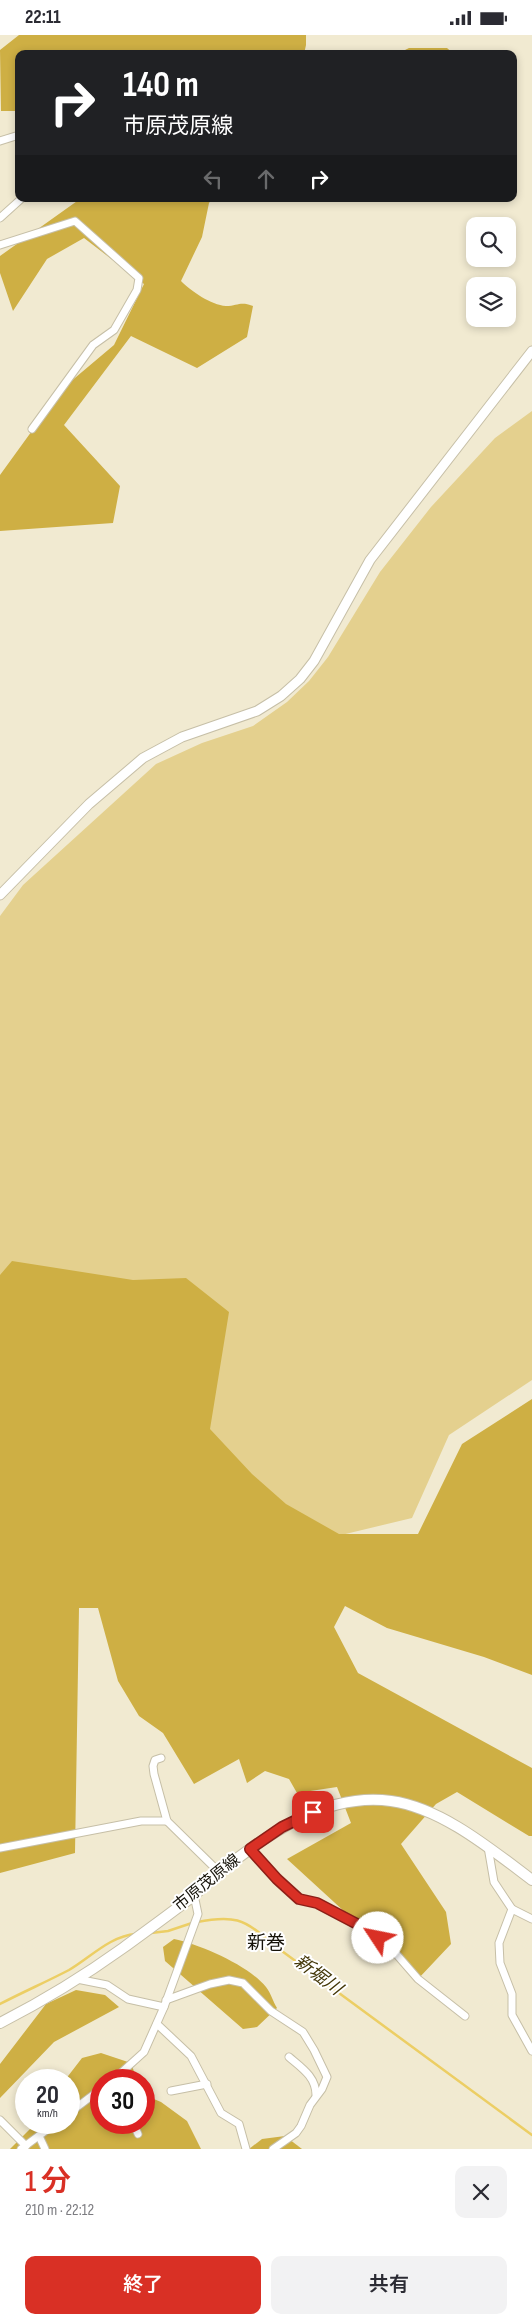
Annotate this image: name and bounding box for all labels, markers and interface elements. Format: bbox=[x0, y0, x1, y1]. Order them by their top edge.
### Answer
text: 22:11 bbox=[25, 6, 61, 29]
text: 140 m bbox=[123, 64, 199, 107]
icon: right bbox=[40, 70, 105, 135]
text: 市原茂原線 bbox=[123, 113, 233, 140]
icon: left bbox=[199, 165, 227, 193]
icon: ahead bbox=[252, 165, 280, 193]
icon: right bbox=[305, 165, 333, 193]
map controls bbox=[466, 217, 516, 327]
button: search bbox=[466, 217, 516, 267]
button: layers bbox=[466, 277, 516, 327]
pin bbox=[292, 1791, 334, 1833]
icon: arrive bbox=[299, 1798, 327, 1826]
street label: 市原茂原線 bbox=[170, 1850, 244, 1916]
position arrow bbox=[351, 1911, 403, 1963]
district label: 新巻 bbox=[247, 1932, 285, 1955]
water label: 新堀川 bbox=[290, 1950, 347, 2001]
speed limit sign: 30 bbox=[90, 2069, 155, 2134]
text: 20 bbox=[36, 2080, 59, 2111]
text: km/h bbox=[37, 2106, 58, 2121]
text: 1 分 bbox=[25, 2164, 71, 2200]
button: close bbox=[455, 2166, 507, 2218]
text: 210 m · 22:12 bbox=[25, 2201, 94, 2220]
button: 終了 bbox=[25, 2256, 261, 2314]
button: 共有 bbox=[271, 2256, 507, 2314]

